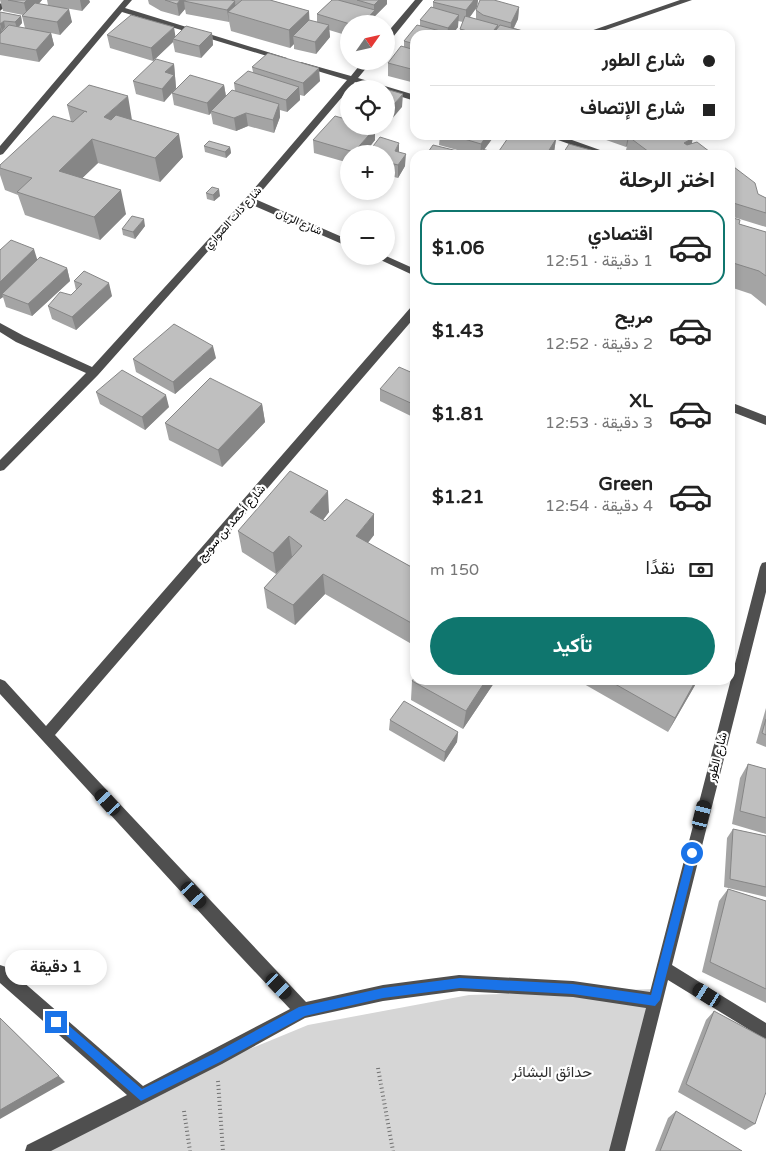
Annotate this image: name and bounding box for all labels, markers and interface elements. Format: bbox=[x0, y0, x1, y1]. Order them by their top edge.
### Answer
north arrow bbox=[340, 15, 395, 70]
map controls bbox=[340, 15, 395, 265]
text: شارع الطور bbox=[602, 49, 685, 71]
button: locate bbox=[340, 80, 395, 135]
text: شارع الإتصاف bbox=[580, 97, 685, 119]
button: + bbox=[340, 145, 395, 200]
text: اختر الرحلة bbox=[619, 167, 715, 193]
street label: شارع ذات الصواري bbox=[202, 184, 267, 254]
street label: شارع الريان bbox=[274, 206, 324, 239]
button: − bbox=[340, 210, 395, 265]
text: اقتصادي bbox=[588, 223, 653, 245]
icon: car bbox=[668, 225, 713, 270]
text: $1.06 bbox=[432, 237, 484, 259]
text: 1 دقيقة · 12:51 bbox=[545, 251, 653, 271]
text: مريح bbox=[615, 306, 653, 328]
icon: car bbox=[668, 308, 713, 353]
text: $1.43 bbox=[432, 320, 484, 342]
text: 2 دقيقة · 12:52 bbox=[545, 334, 653, 354]
text: XL bbox=[629, 390, 653, 412]
icon: car bbox=[668, 391, 713, 436]
text: $1.81 bbox=[432, 403, 484, 425]
text: 3 دقيقة · 12:53 bbox=[545, 413, 653, 433]
text: Green bbox=[599, 473, 653, 495]
icon: car bbox=[668, 474, 713, 519]
street label: شارع أحمد بن سويج bbox=[194, 482, 270, 566]
text: $1.21 bbox=[432, 486, 484, 508]
text: 4 دقيقة · 12:54 bbox=[545, 496, 653, 516]
icon: cash bbox=[687, 556, 715, 584]
text: نقدًا bbox=[646, 557, 675, 579]
text: 150 m bbox=[430, 560, 479, 580]
button: تأكيد bbox=[430, 617, 715, 675]
street label: شارع الطور bbox=[704, 731, 732, 785]
car bbox=[92, 786, 123, 818]
car bbox=[691, 799, 712, 831]
route start bbox=[681, 842, 703, 864]
car bbox=[178, 879, 209, 911]
callout: 1 دقيقة bbox=[5, 950, 107, 984]
text: 1 دقيقة bbox=[30, 957, 82, 977]
car bbox=[263, 970, 294, 1002]
car bbox=[690, 981, 723, 1009]
route end bbox=[45, 1011, 67, 1033]
park label: حدائق البشائر bbox=[511, 1063, 592, 1082]

